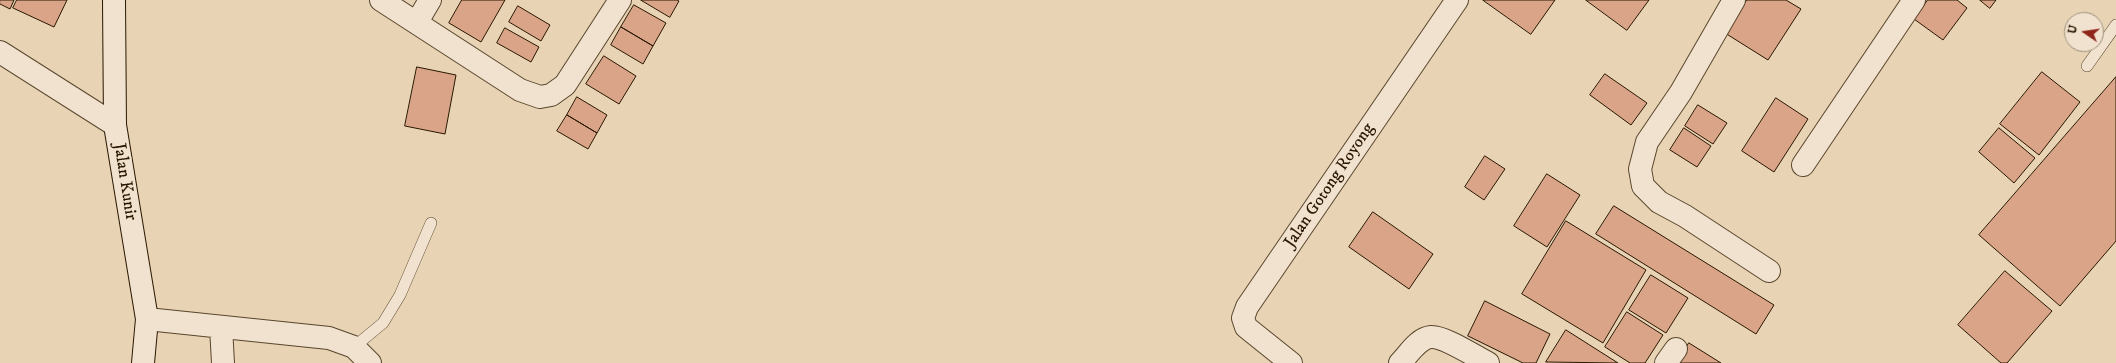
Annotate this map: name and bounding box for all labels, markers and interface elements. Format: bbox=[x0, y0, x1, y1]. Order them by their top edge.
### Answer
north arrow bbox=[2064, 12, 2104, 52]
text: U bbox=[2066, 24, 2081, 35]
street label: Jalan Gotong Royong bbox=[1281, 120, 1379, 252]
street label: Jalan Kunir bbox=[108, 142, 140, 222]

